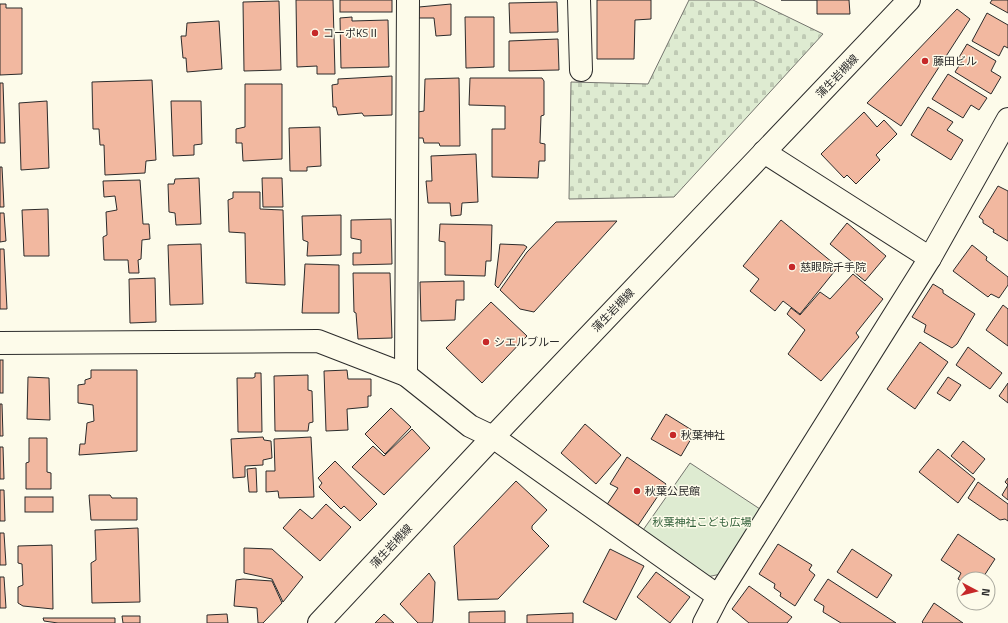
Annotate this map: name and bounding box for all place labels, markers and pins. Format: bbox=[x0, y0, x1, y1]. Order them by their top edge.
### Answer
place label: コーポKSⅡ bbox=[323, 25, 379, 41]
marker: コーポKSⅡ bbox=[310, 28, 320, 38]
place label: 藤田ビル bbox=[933, 53, 977, 69]
marker: 藤田ビル bbox=[920, 56, 930, 66]
place label: 慈眼院千手院 bbox=[800, 259, 866, 275]
marker: 慈眼院千手院 bbox=[787, 262, 797, 272]
place label: シエルブルー bbox=[494, 334, 560, 350]
marker: シエルブルー bbox=[481, 337, 491, 347]
place label: 秋葉神社 bbox=[681, 427, 725, 443]
marker: 秋葉神社 bbox=[668, 430, 678, 440]
place label: 秋葉公民館 bbox=[645, 483, 700, 499]
marker: 秋葉公民館 bbox=[632, 486, 642, 496]

